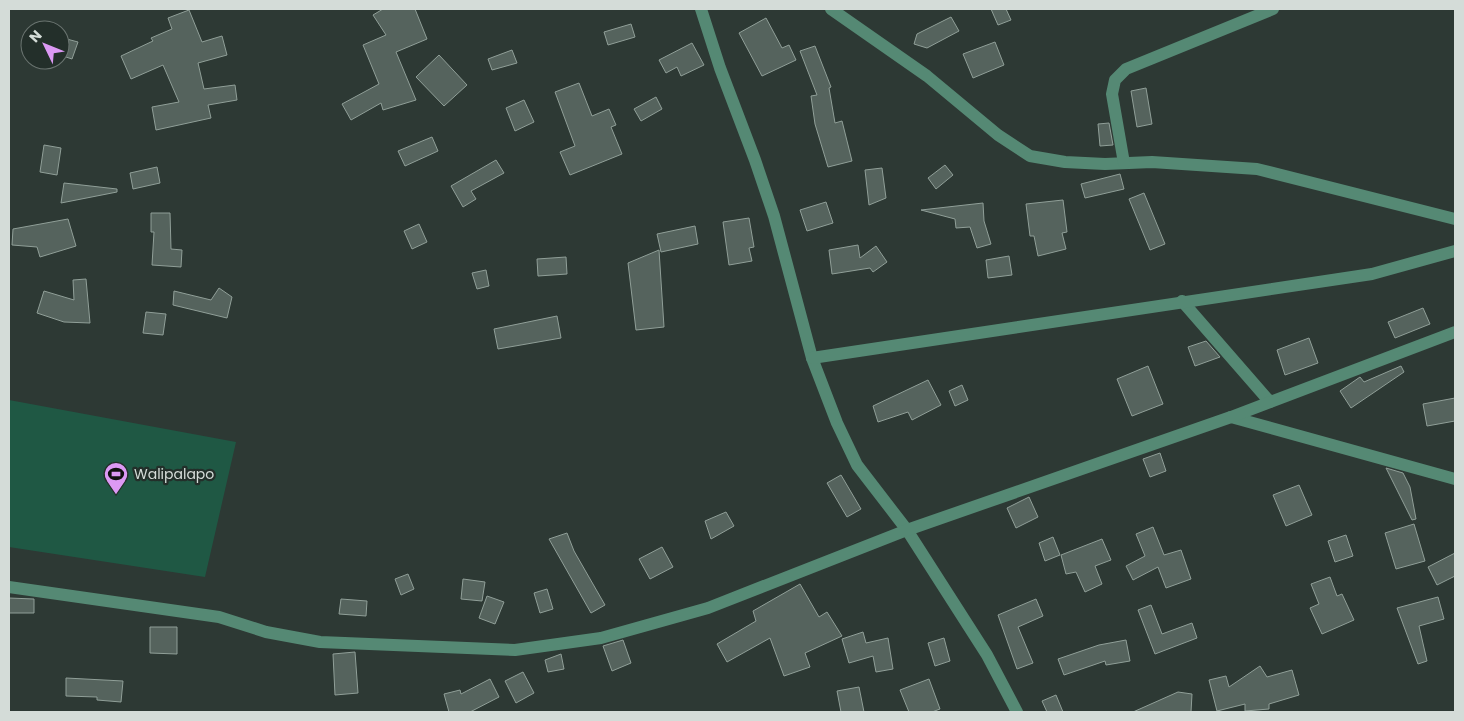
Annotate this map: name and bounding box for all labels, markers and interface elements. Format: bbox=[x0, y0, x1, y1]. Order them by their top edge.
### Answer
north arrow bbox=[20, 20, 70, 70]
text: N bbox=[25, 25, 46, 47]
sports icon: Walipalapo bbox=[103, 461, 129, 495]
place label: Walipalapo bbox=[134, 464, 214, 484]

